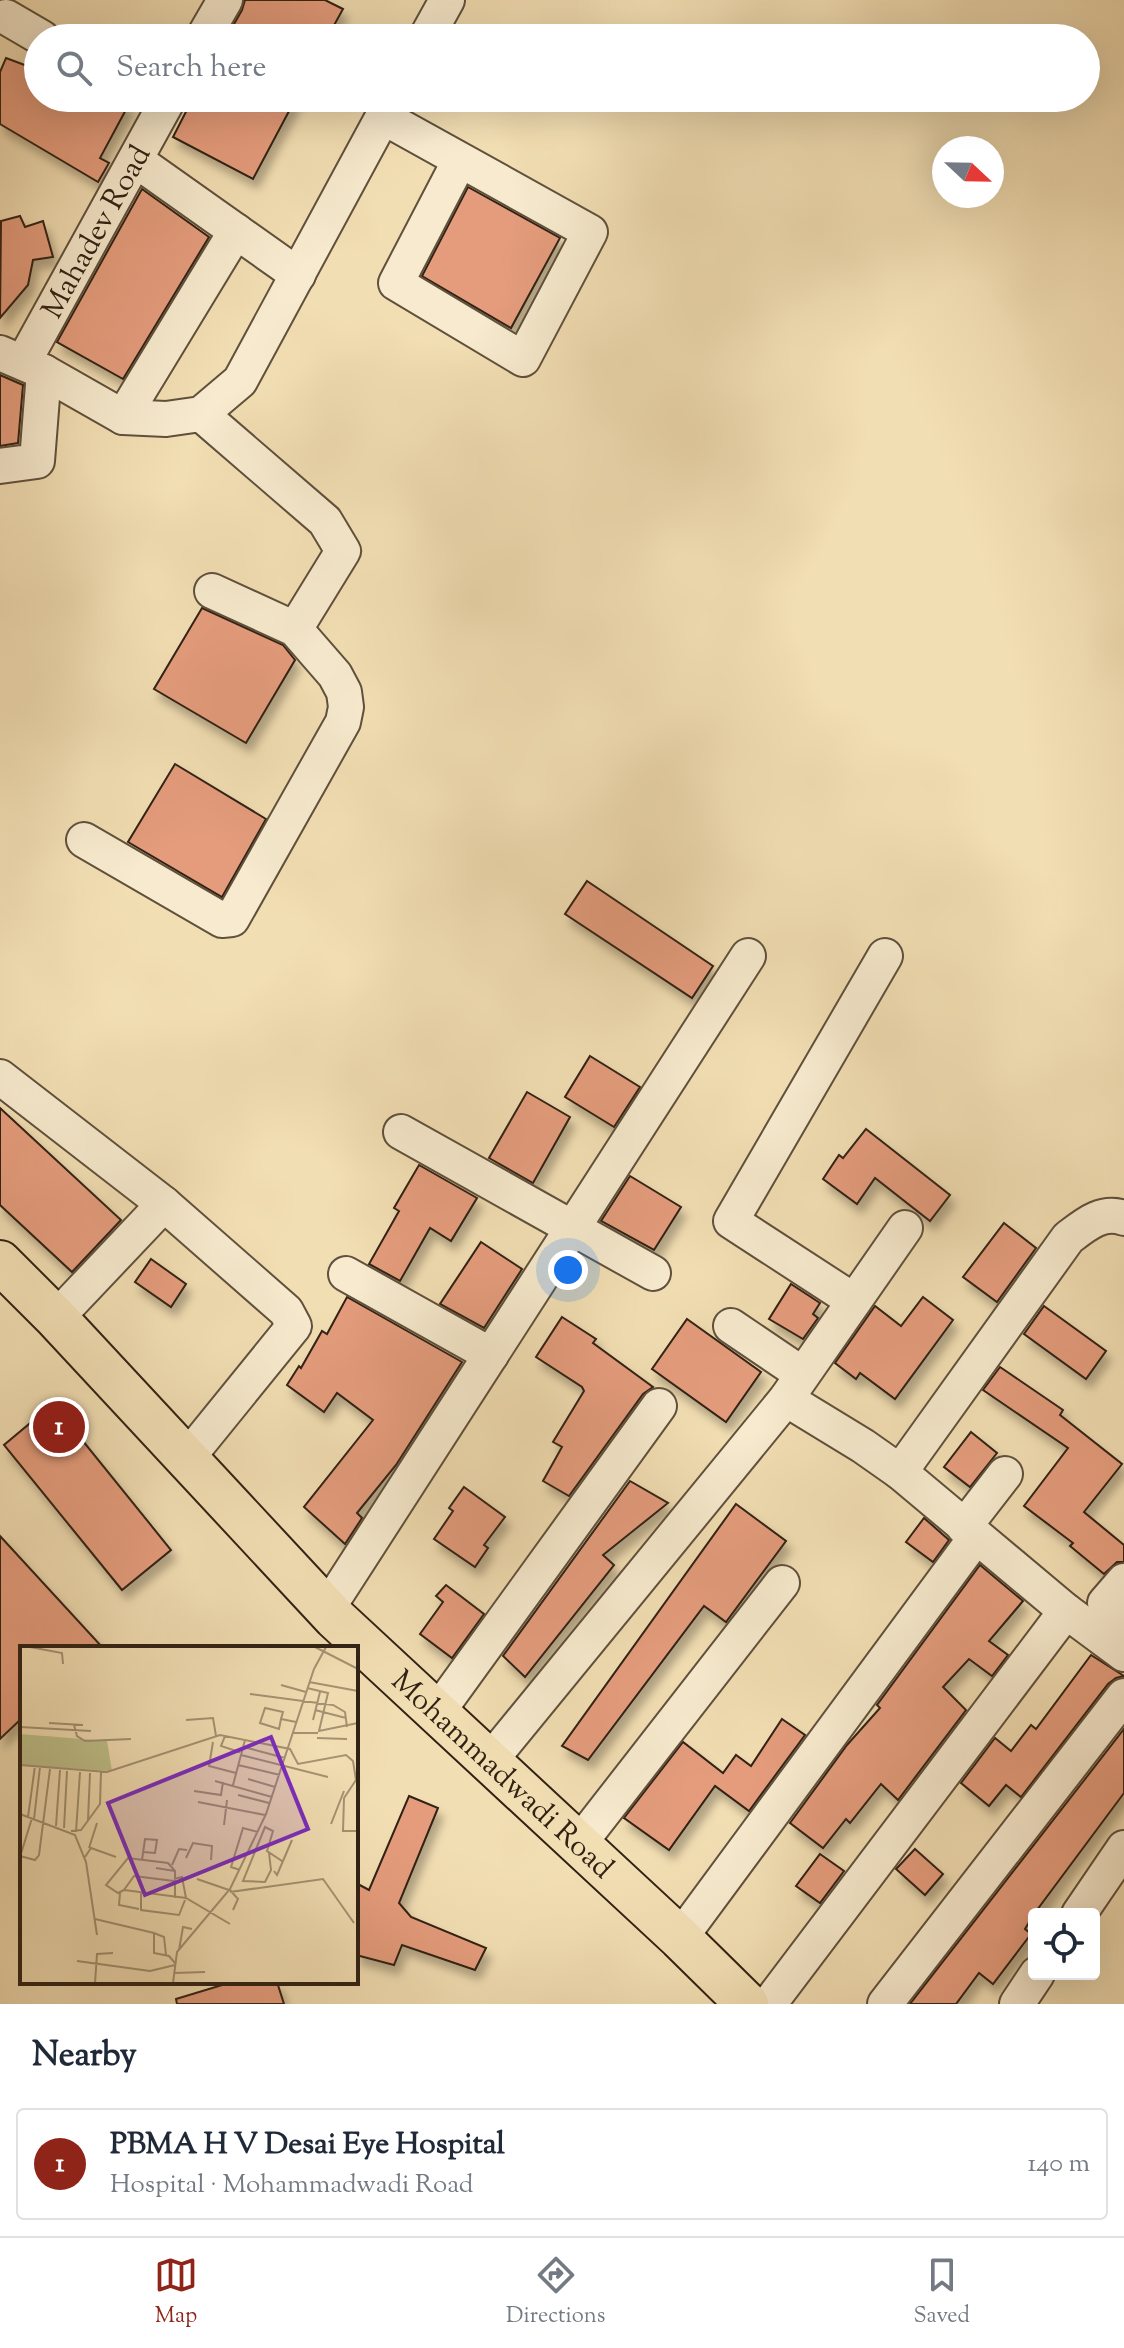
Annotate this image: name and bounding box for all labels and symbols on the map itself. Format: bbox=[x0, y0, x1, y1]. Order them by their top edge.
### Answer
north arrow bbox=[932, 136, 1004, 208]
street label: Mahadev Road bbox=[32, 138, 163, 327]
your location bbox=[548, 1250, 588, 1290]
pin: 1 bbox=[33, 1397, 85, 1457]
inset map bbox=[20, 1646, 358, 1984]
street label: Mohammadwadi Road bbox=[380, 1661, 622, 1890]

